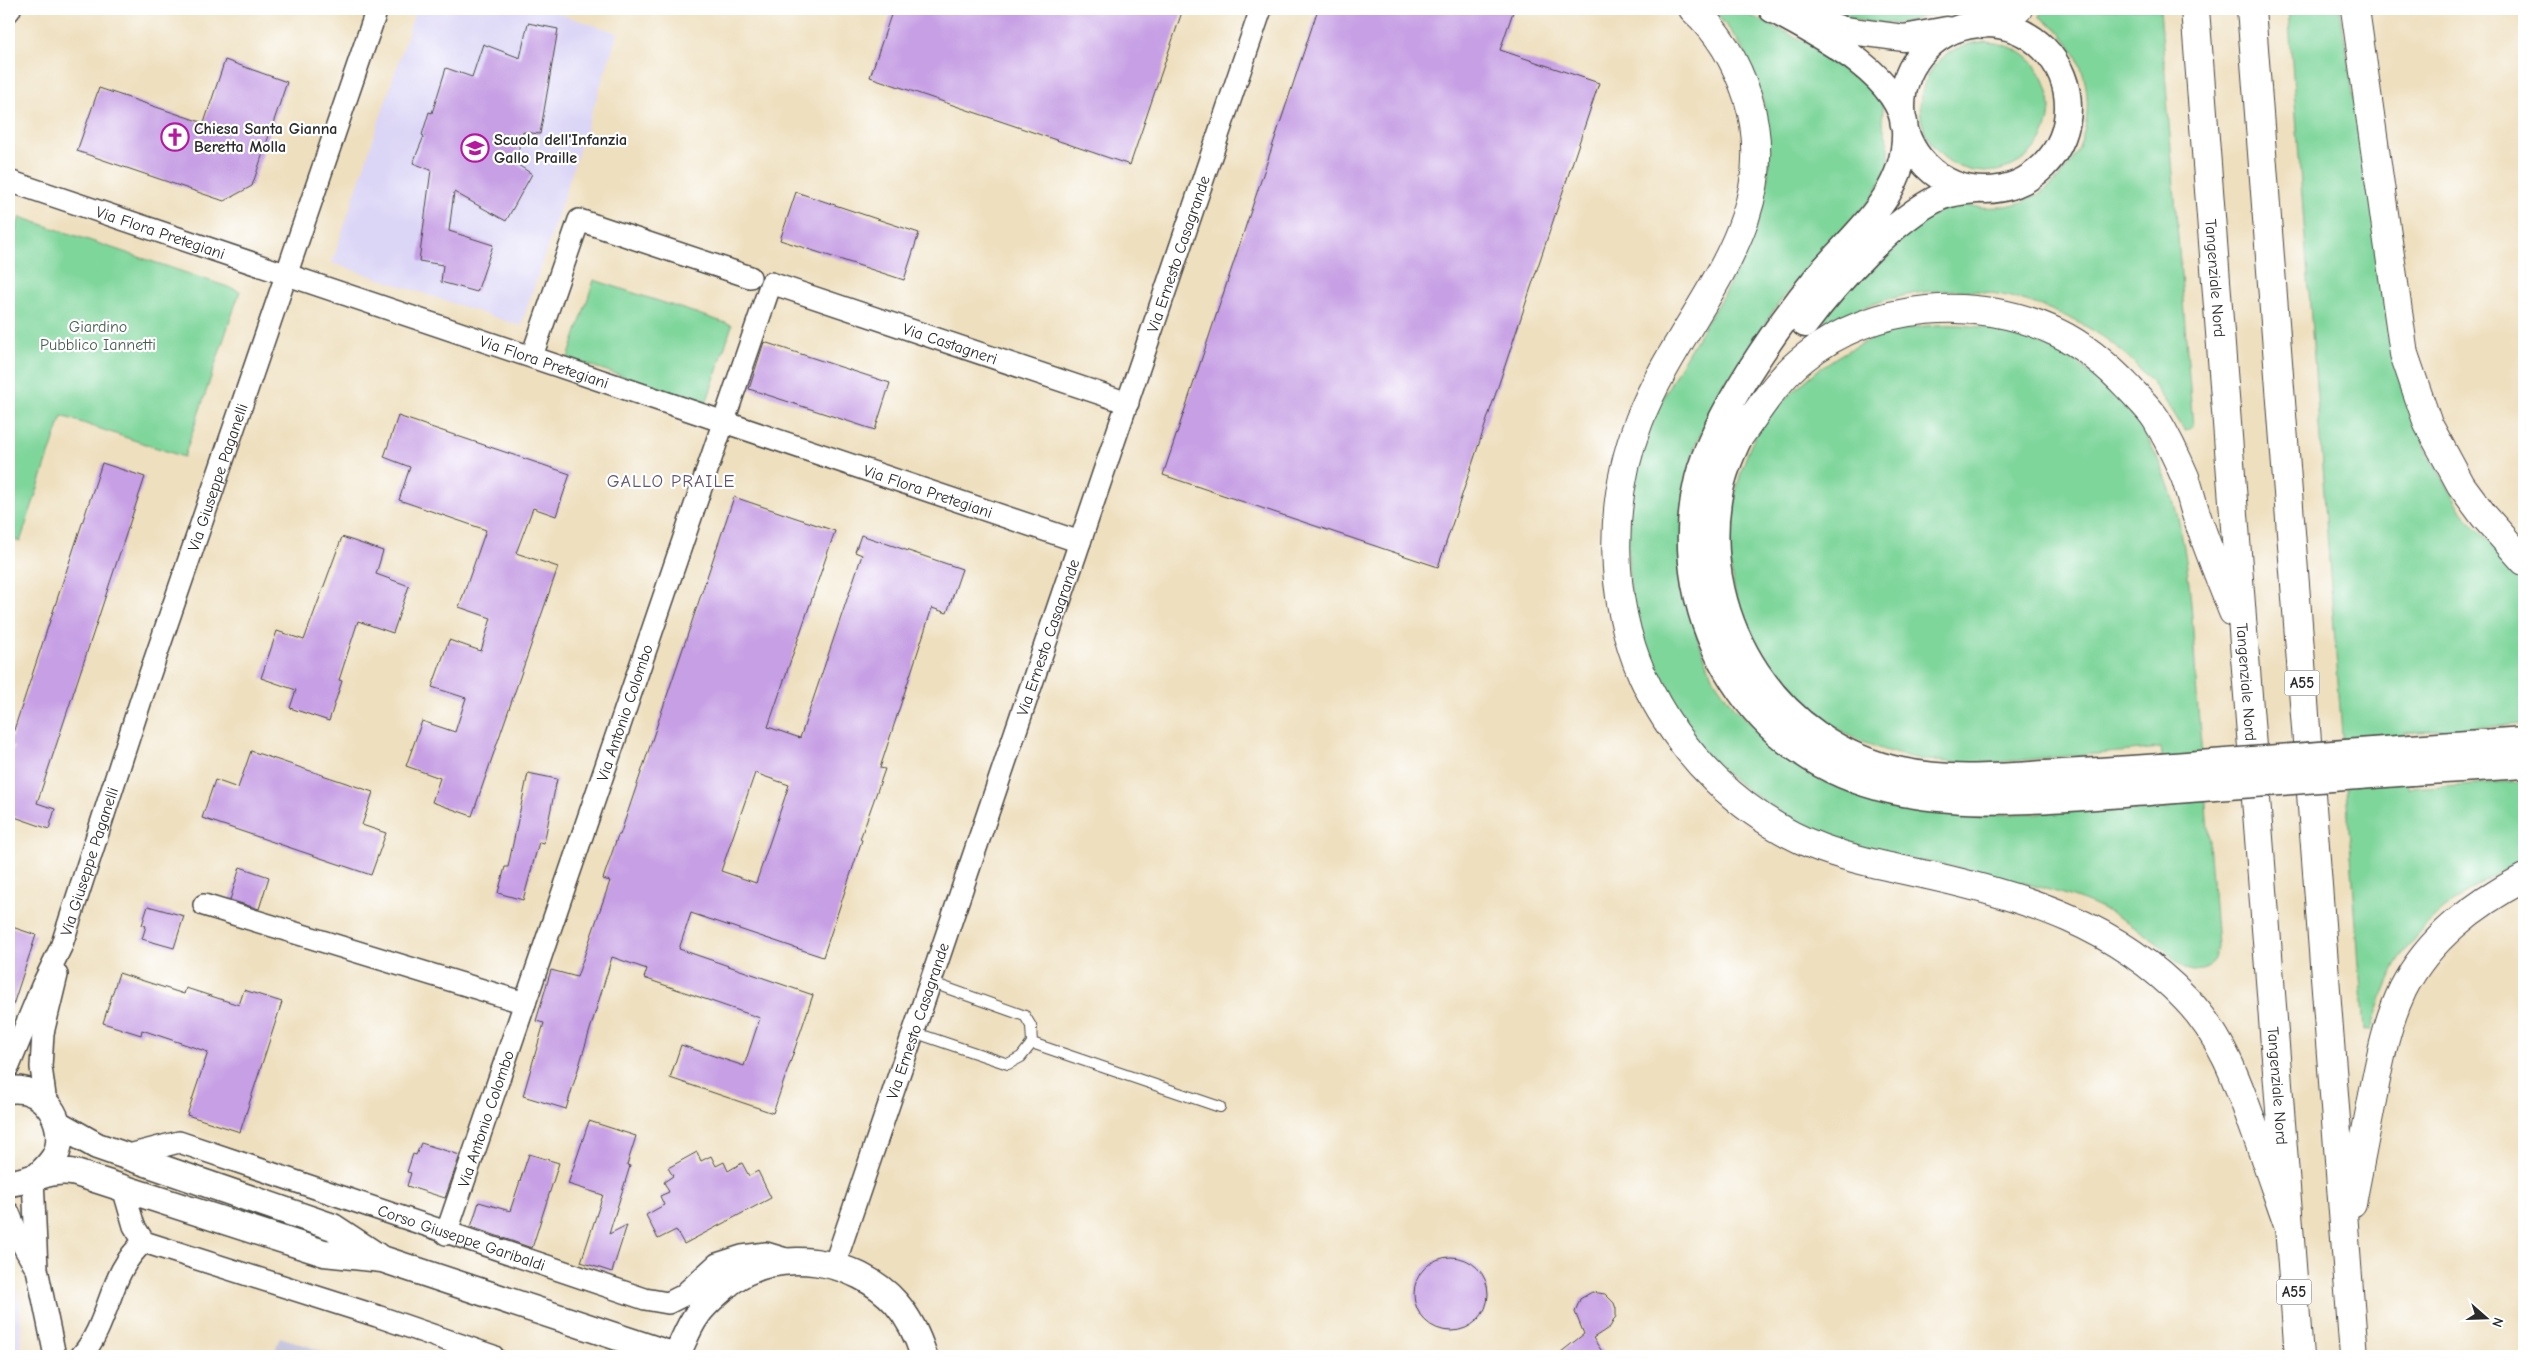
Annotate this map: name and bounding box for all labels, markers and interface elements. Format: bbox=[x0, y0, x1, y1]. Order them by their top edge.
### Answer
place label: Chiesa Santa Gianna Beretta Molla bbox=[194, 120, 338, 156]
church icon: Chiesa Santa Gianna Beretta Molla bbox=[160, 122, 190, 152]
place label: Scuola dell'Infanzia Gallo Praille bbox=[494, 131, 627, 167]
school or university icon: Scuola dell'Infanzia Gallo Praille bbox=[460, 133, 490, 163]
street label: Via Ernesto Casagrande bbox=[1144, 173, 1214, 335]
street label: Via Flora Pretegiani bbox=[94, 203, 227, 263]
street label: Tangenziale Nord bbox=[2201, 219, 2228, 338]
park label: Giardino Pubblico Iannetti bbox=[40, 318, 156, 354]
street label: Via Castagneri bbox=[900, 320, 999, 368]
street label: Via Flora Pretegiani bbox=[477, 332, 611, 392]
street label: Via Giuseppe Paganelli bbox=[184, 401, 252, 554]
street label: Via Flora Pretegiani bbox=[861, 462, 995, 522]
district label: GALLO PRAILE bbox=[607, 471, 735, 492]
street label: Via Ernesto Casagrande bbox=[1014, 557, 1083, 718]
street label: Tangenziale Nord bbox=[2232, 622, 2259, 742]
street label: Via Antonio Colombo bbox=[593, 642, 657, 784]
road number: A55 bbox=[2284, 670, 2320, 696]
street label: Via Giuseppe Paganelli bbox=[57, 785, 122, 938]
street label: Via Ernesto Casagrande bbox=[883, 940, 953, 1102]
street label: Tangenziale Nord bbox=[2264, 1026, 2291, 1146]
street label: Via Antonio Colombo bbox=[455, 1048, 518, 1190]
street label: Corso Giuseppe Garibaldi bbox=[375, 1202, 547, 1275]
road number: A55 bbox=[2276, 1280, 2312, 1304]
north arrow bbox=[2460, 1292, 2510, 1342]
text: N bbox=[2488, 1315, 2507, 1329]

